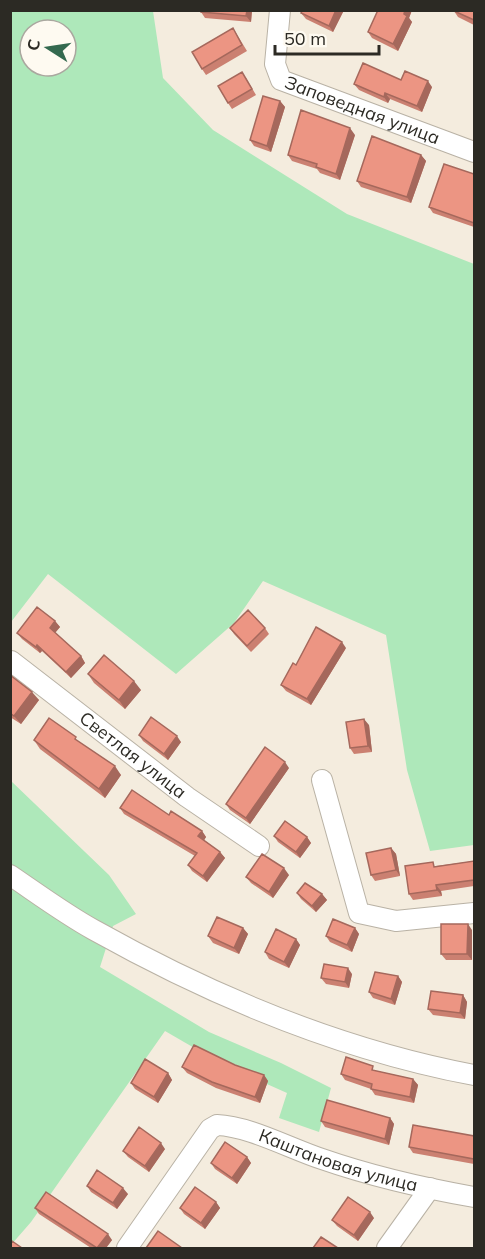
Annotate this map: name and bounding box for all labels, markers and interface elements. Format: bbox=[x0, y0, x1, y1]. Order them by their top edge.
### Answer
north arrow bbox=[18, 18, 78, 78]
scale bar bbox=[275, 18, 378, 56]
text: 50 m bbox=[284, 27, 326, 50]
text: С bbox=[22, 37, 44, 52]
street label: Заповедная улица bbox=[282, 70, 443, 149]
street label: Светлая улица bbox=[75, 706, 191, 803]
street label: Каштановая улица bbox=[256, 1123, 420, 1196]

